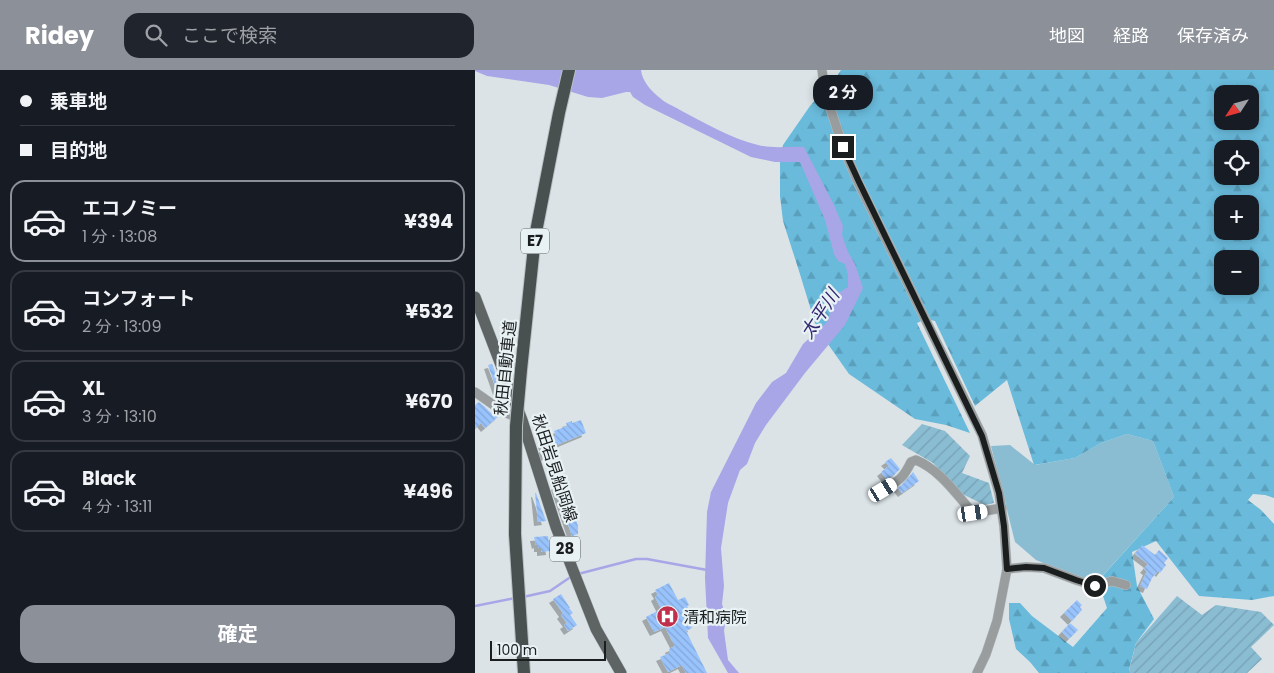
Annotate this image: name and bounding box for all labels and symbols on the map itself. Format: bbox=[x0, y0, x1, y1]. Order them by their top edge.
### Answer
callout: 2 分 bbox=[813, 75, 873, 110]
north arrow bbox=[1214, 85, 1259, 130]
route end bbox=[832, 136, 854, 158]
road number: E7 bbox=[521, 228, 549, 254]
water label: 太平川 bbox=[794, 283, 846, 343]
street label: 秋田自動車道 bbox=[489, 319, 522, 417]
street label: 秋田岩見船岡線 bbox=[526, 411, 583, 525]
car bbox=[866, 476, 899, 504]
car bbox=[957, 503, 988, 523]
road number: 28 bbox=[550, 536, 580, 562]
route start bbox=[1084, 575, 1106, 597]
hospital icon: 清和病院 bbox=[655, 605, 679, 629]
place label: 清和病院 bbox=[683, 606, 747, 629]
scale bar bbox=[490, 638, 606, 661]

